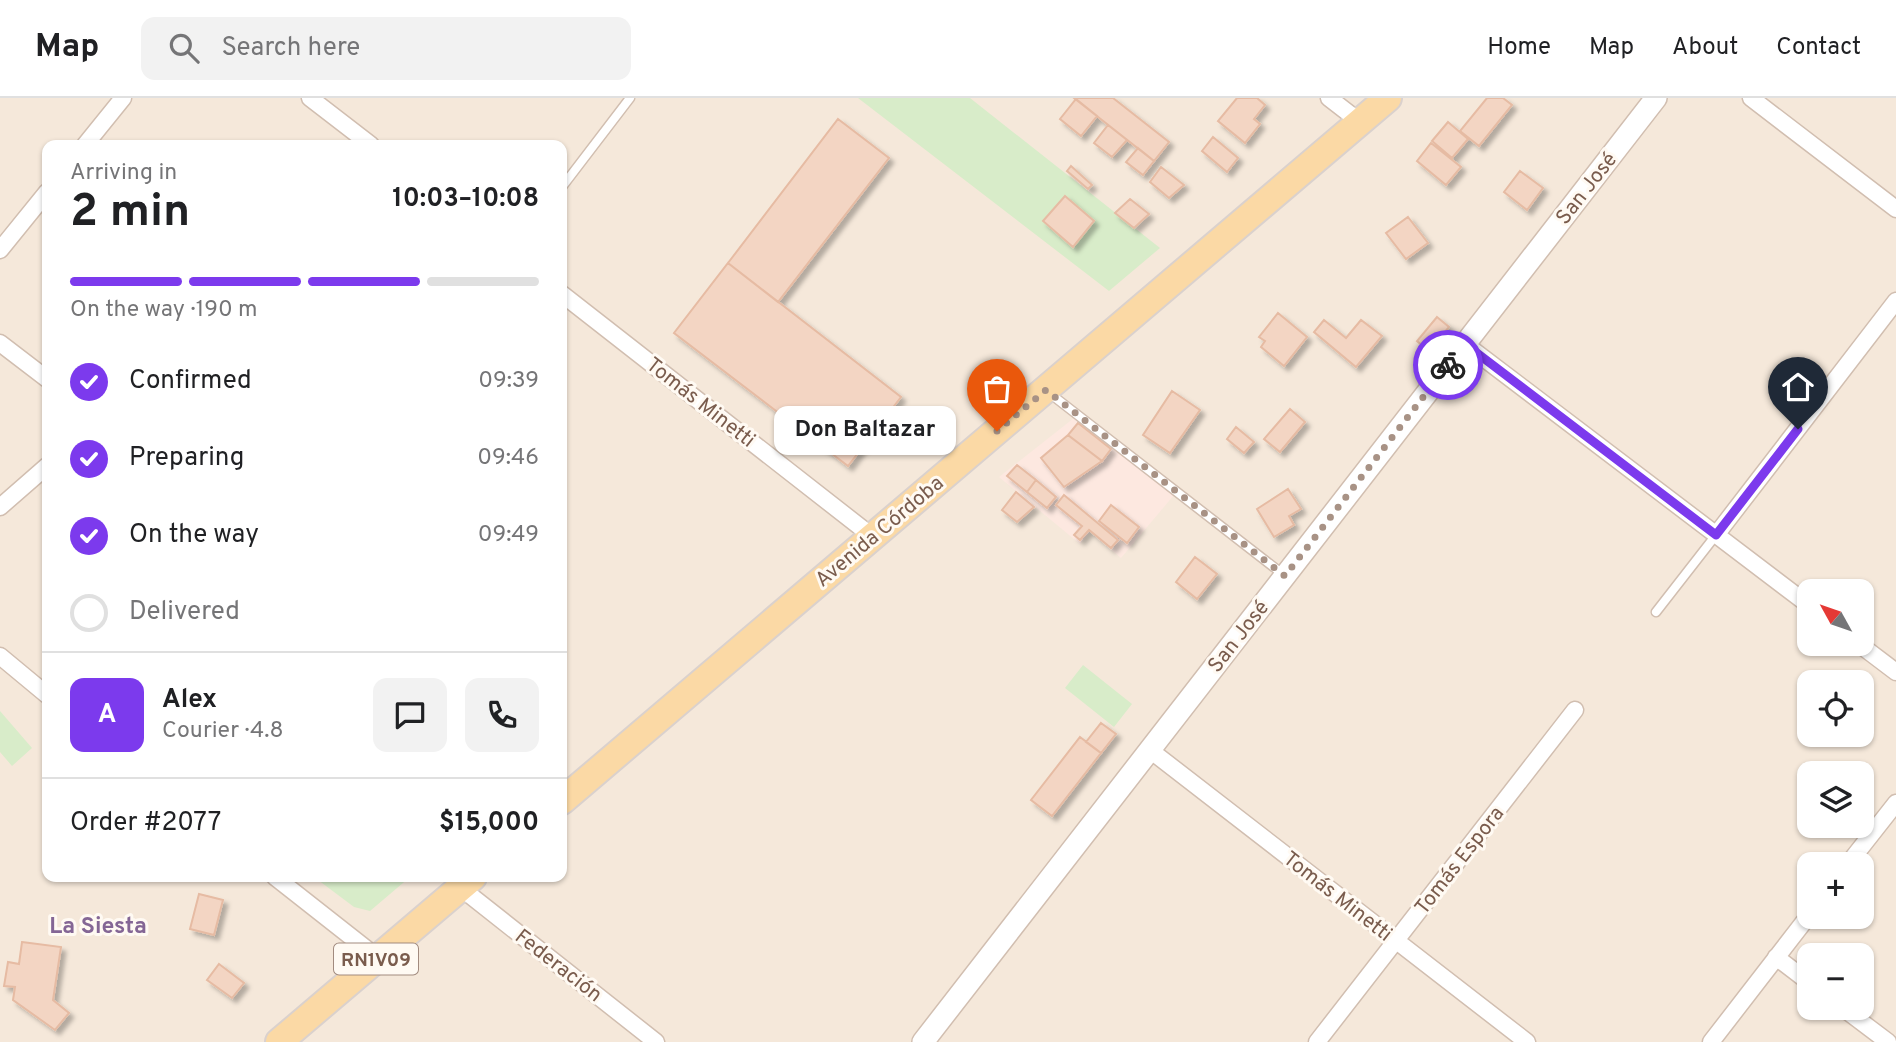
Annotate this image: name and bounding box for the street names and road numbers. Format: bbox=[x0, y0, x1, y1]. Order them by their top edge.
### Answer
street label: San José bbox=[1551, 147, 1624, 231]
street label: Tomás Minetti bbox=[640, 352, 760, 454]
street label: Avenida Córdoba bbox=[810, 470, 950, 594]
street label: San José bbox=[1203, 595, 1276, 679]
street label: Tomás Espora bbox=[1409, 801, 1511, 921]
street label: Tomás Minetti bbox=[1277, 846, 1397, 948]
street label: Federación bbox=[509, 924, 607, 1009]
road number: RN1V09 bbox=[334, 944, 418, 974]

